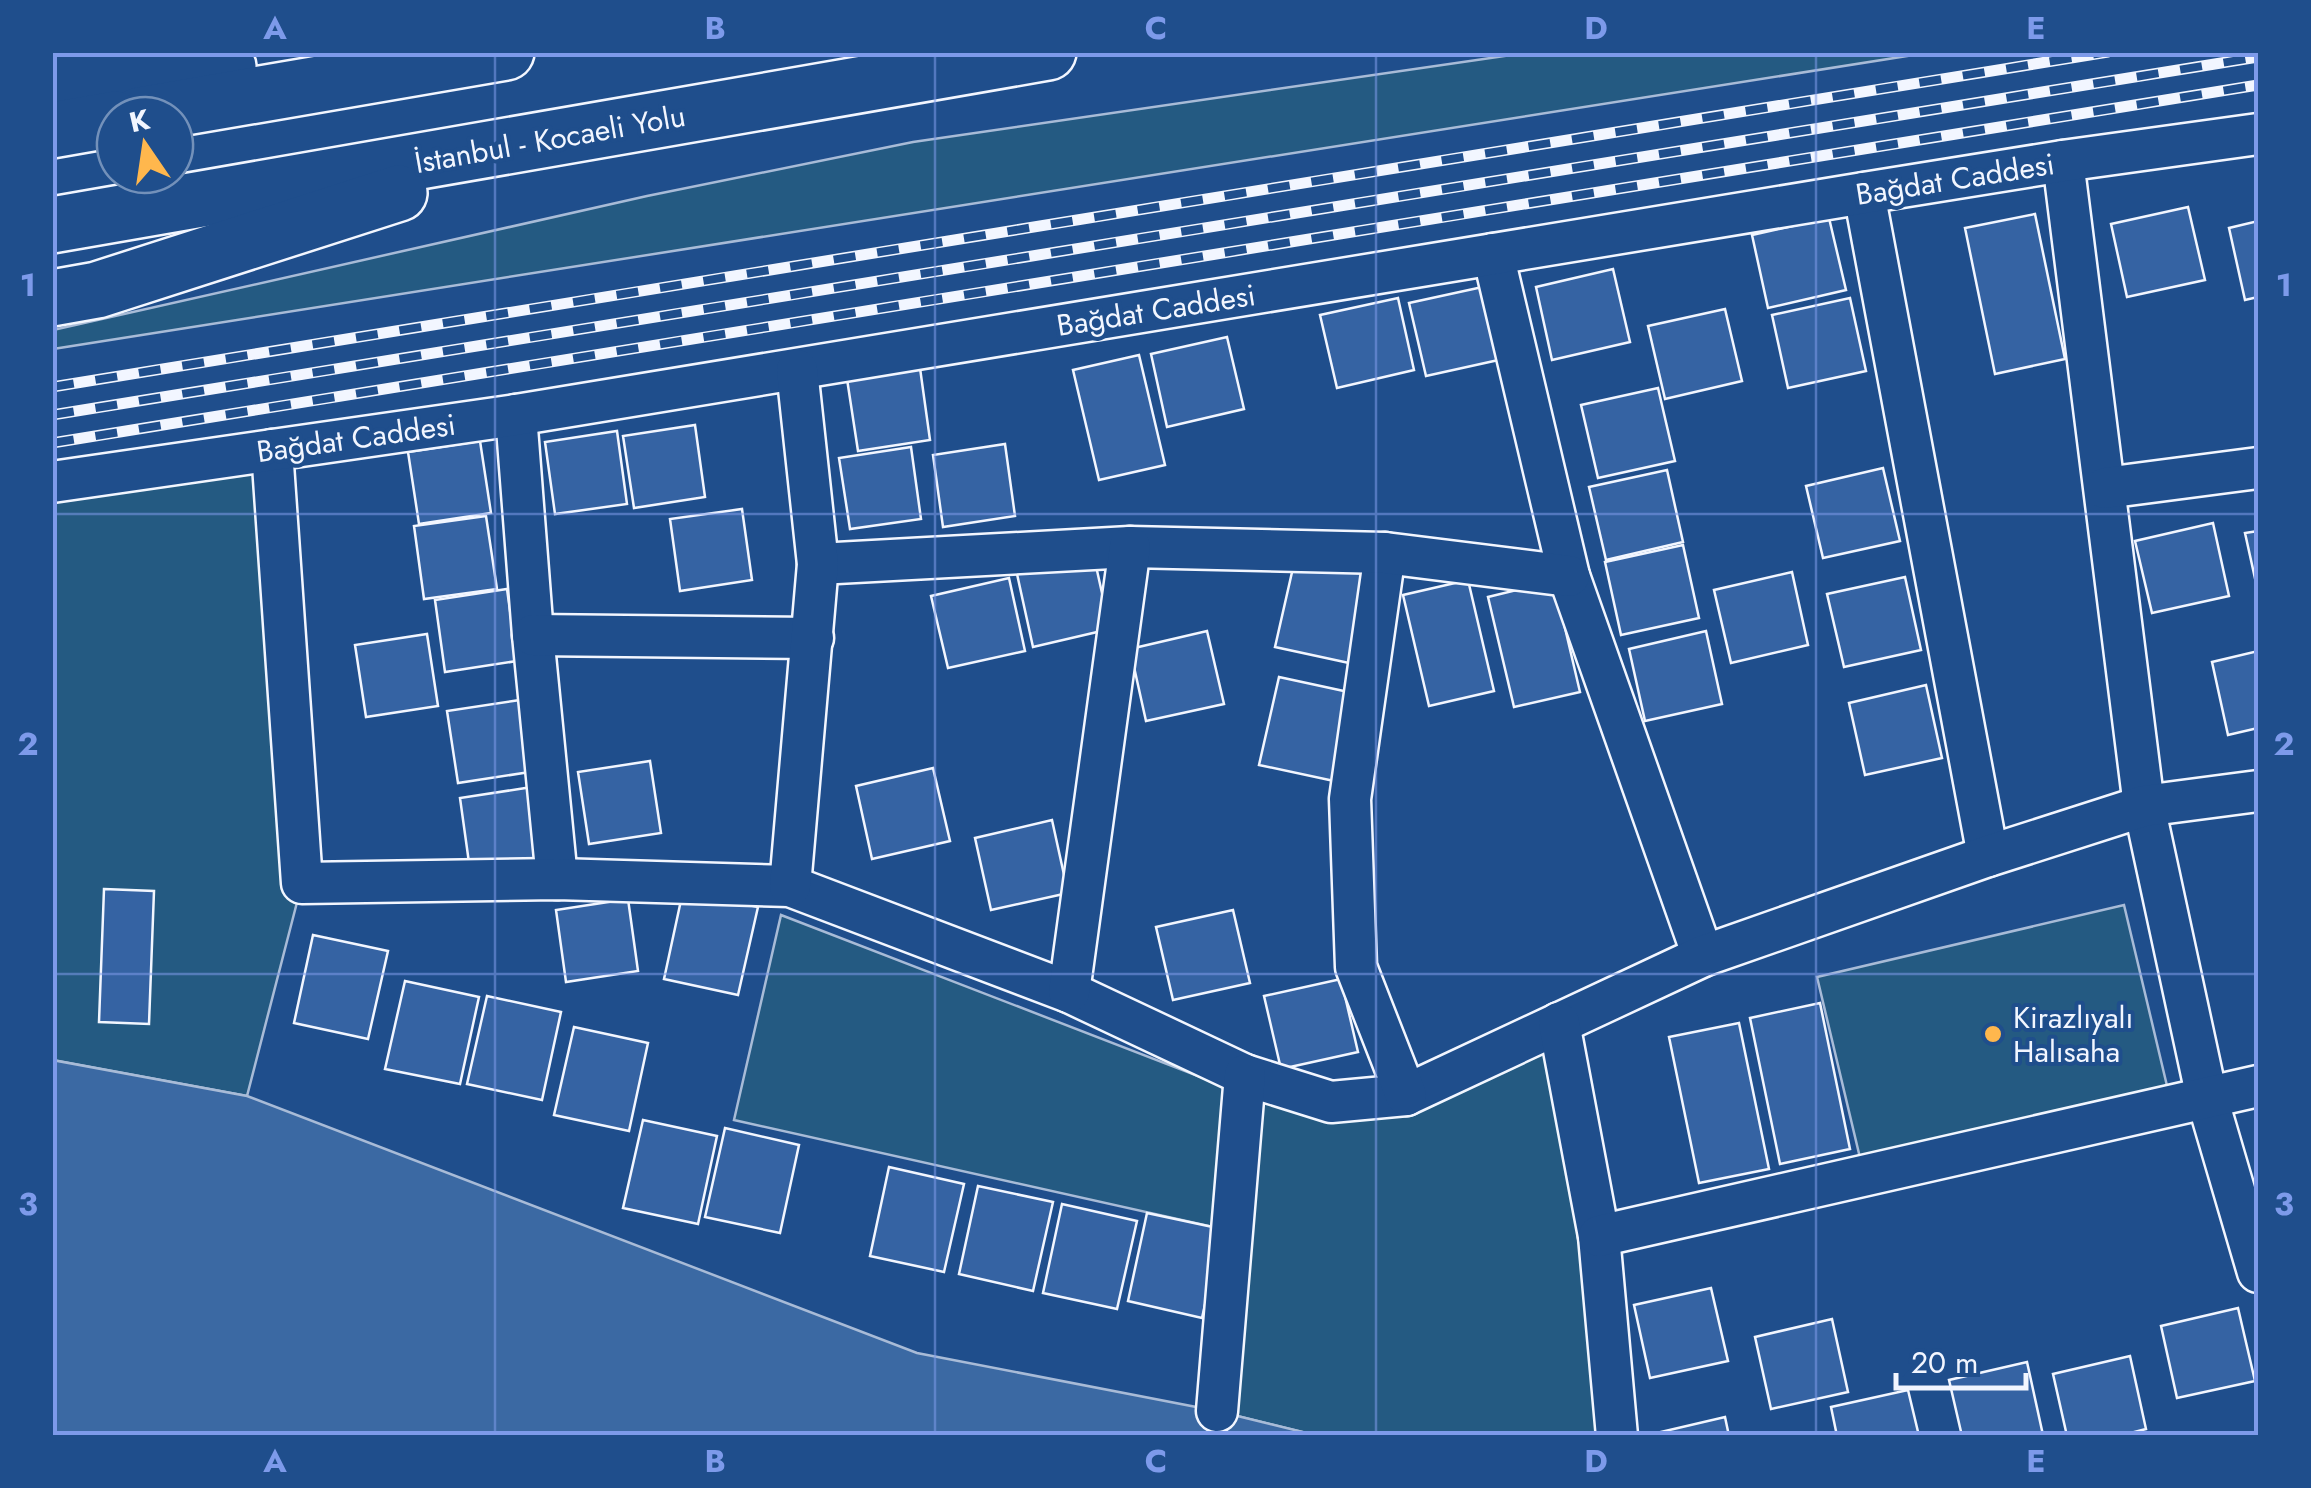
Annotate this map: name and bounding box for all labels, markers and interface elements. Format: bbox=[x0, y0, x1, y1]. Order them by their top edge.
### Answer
text: A bbox=[262, 5, 287, 51]
text: B bbox=[704, 5, 726, 51]
text: C bbox=[1145, 5, 1167, 51]
text: D bbox=[1584, 5, 1608, 51]
text: E bbox=[2026, 5, 2046, 51]
street label: İstanbul - Kocaeli Yolu bbox=[411, 94, 689, 184]
north arrow bbox=[95, 95, 195, 195]
text: K bbox=[125, 99, 154, 143]
street label: Bağdat Caddesi bbox=[1853, 142, 2057, 216]
text: 1 bbox=[20, 262, 36, 308]
text: 1 bbox=[2276, 262, 2292, 308]
street label: Bağdat Caddesi bbox=[1054, 273, 1258, 347]
street label: Bağdat Caddesi bbox=[254, 403, 458, 473]
text: 2 bbox=[18, 721, 39, 767]
text: 2 bbox=[2274, 721, 2295, 767]
place label: Kirazlıyalı Halısaha bbox=[2013, 996, 2133, 1073]
marker: Kirazlıyalı Halısaha bbox=[1982, 1023, 2004, 1045]
text: 3 bbox=[18, 1181, 38, 1227]
text: 3 bbox=[2274, 1181, 2294, 1227]
scale bar bbox=[1896, 1328, 2026, 1390]
text: 20 m bbox=[1911, 1341, 1978, 1384]
text: A bbox=[262, 1438, 287, 1484]
text: B bbox=[704, 1438, 726, 1484]
text: C bbox=[1145, 1438, 1167, 1484]
text: D bbox=[1584, 1438, 1608, 1484]
text: E bbox=[2026, 1438, 2046, 1484]

